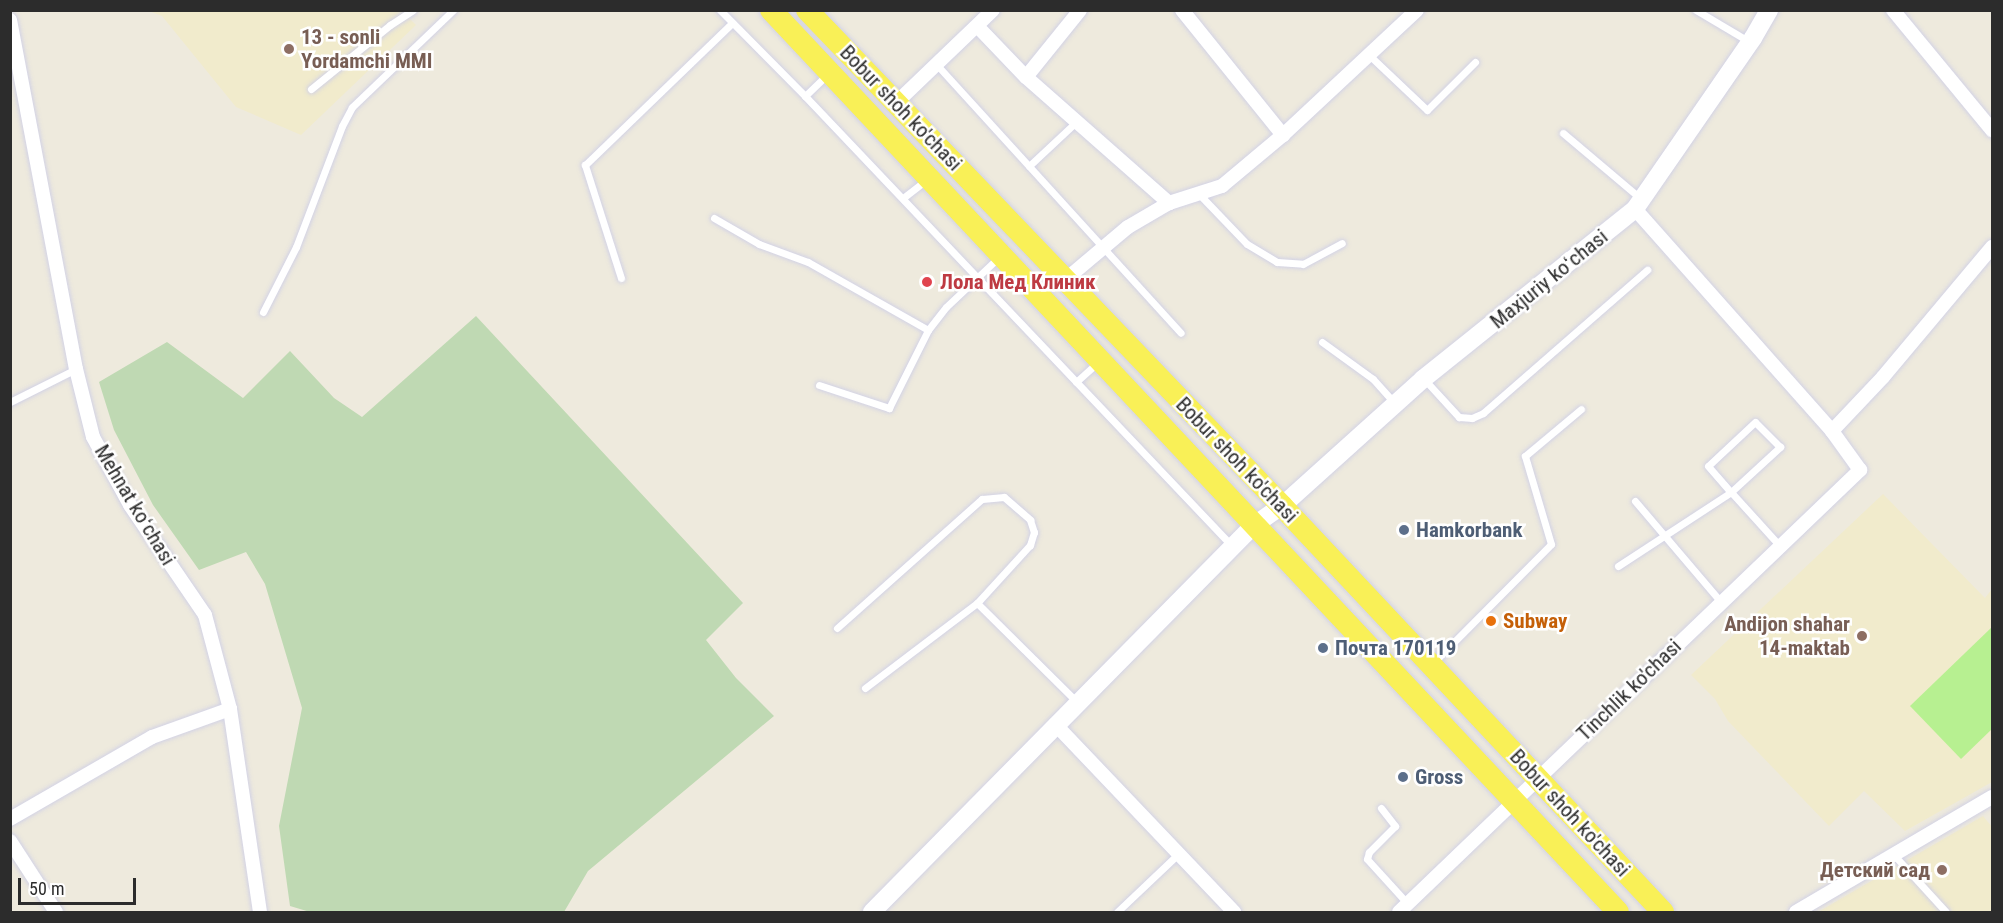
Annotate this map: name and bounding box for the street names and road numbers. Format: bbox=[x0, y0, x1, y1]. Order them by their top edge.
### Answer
street label: Bobur shoh ko'chasi bbox=[835, 40, 967, 176]
street label: Maxjuriy koʻchasi bbox=[1485, 224, 1613, 334]
street label: Bobur shoh ko'chasi bbox=[1171, 392, 1303, 528]
street label: Mehnat koʻchasi bbox=[89, 440, 181, 570]
street label: Tinchlik ko'chasi bbox=[1571, 634, 1687, 746]
street label: Bobur shoh ko'chasi bbox=[1505, 744, 1635, 882]

